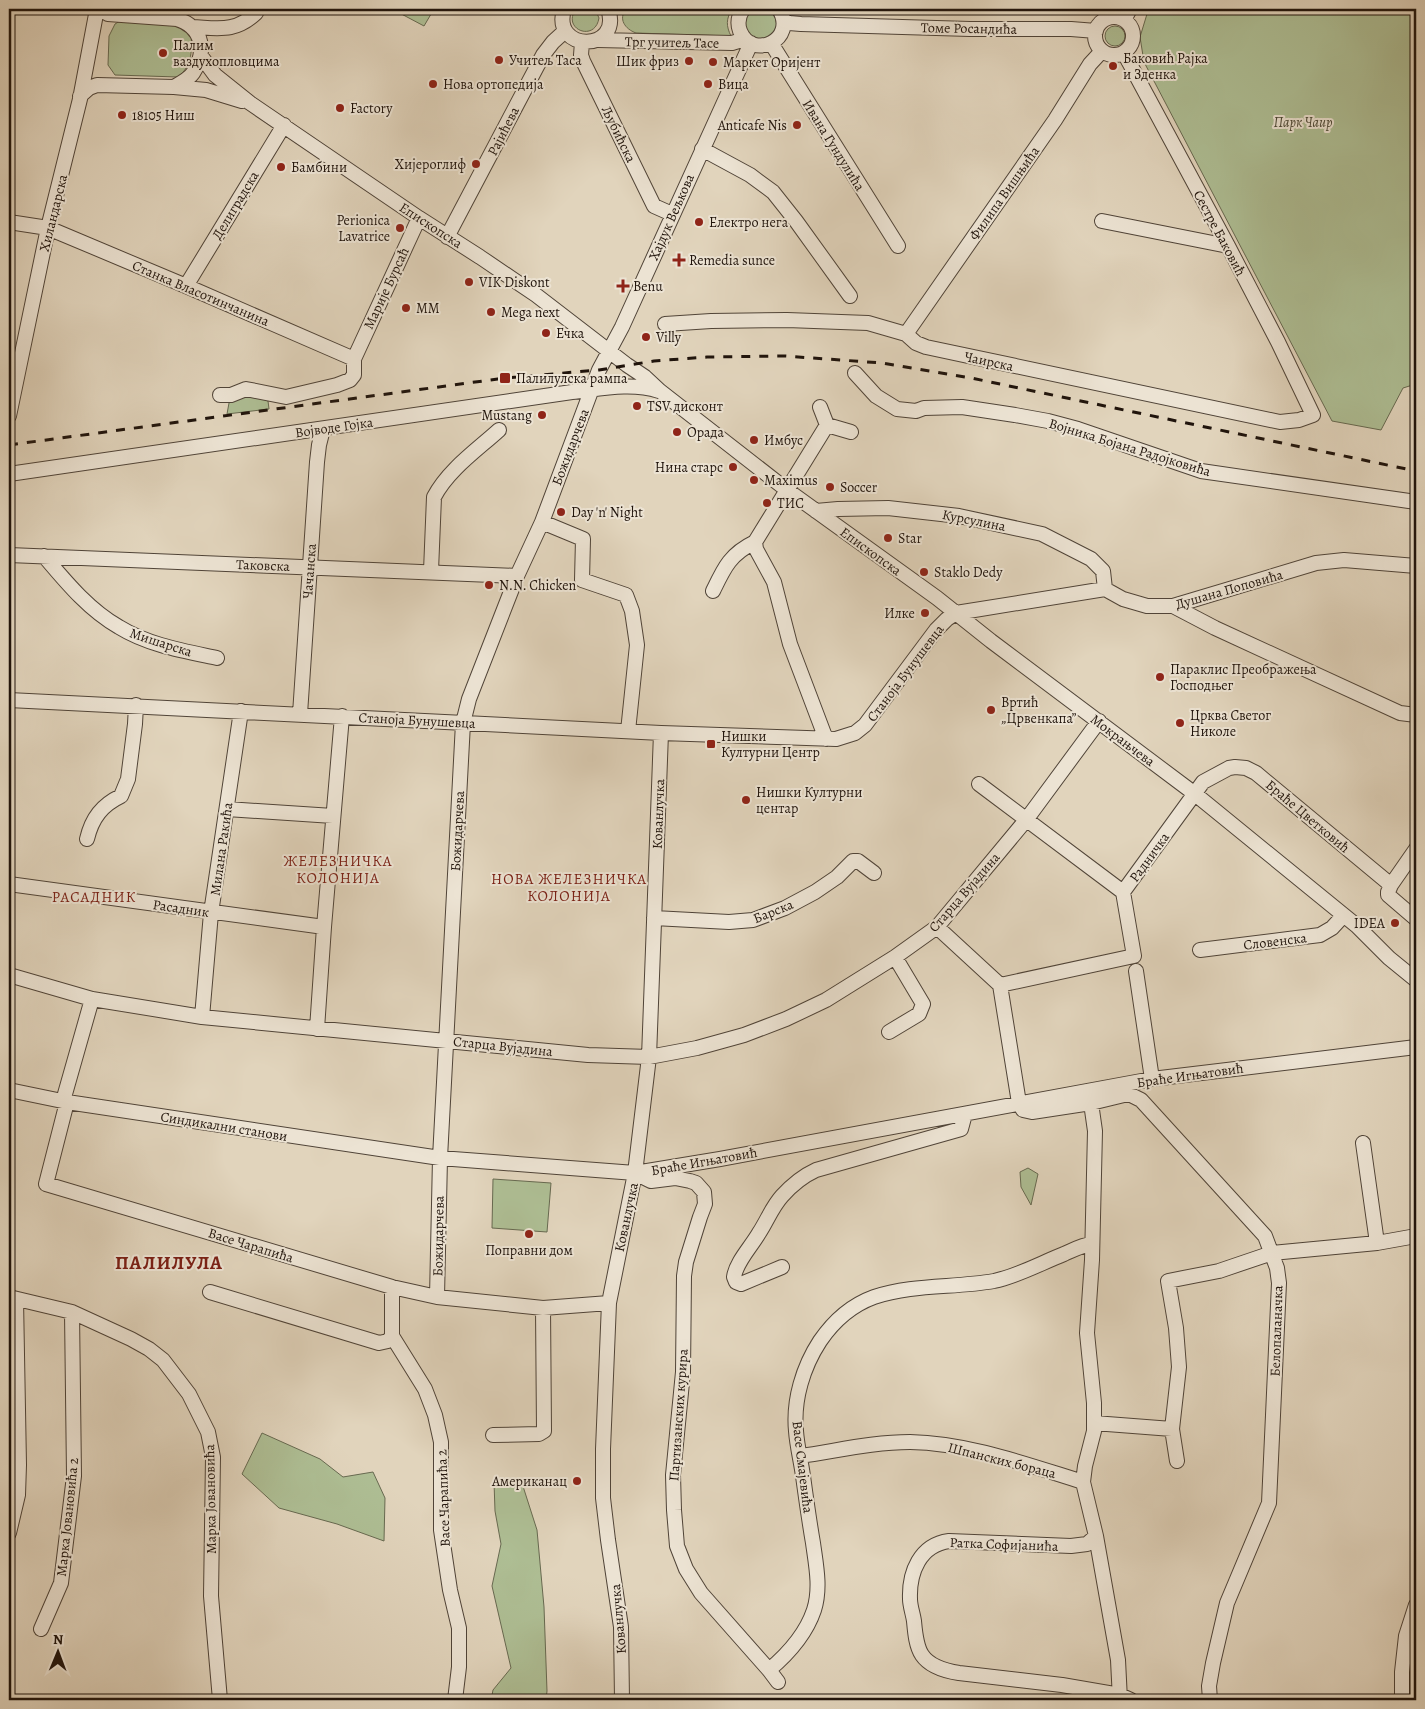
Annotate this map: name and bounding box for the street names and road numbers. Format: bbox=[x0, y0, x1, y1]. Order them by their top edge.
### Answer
street label: Томе Росандића bbox=[921, 18, 1018, 39]
street label: Трг учитељ Тасе bbox=[625, 32, 719, 53]
street label: Ивана Гундулића bbox=[798, 96, 870, 195]
street label: Рајићева bbox=[483, 103, 524, 159]
street label: Љубићска bbox=[597, 103, 641, 166]
street label: Филипа Вишњића bbox=[965, 142, 1044, 244]
street label: Делиградска bbox=[208, 167, 264, 243]
street label: Хајдук Вељкова bbox=[644, 170, 699, 264]
street label: Хиландарска bbox=[35, 172, 72, 254]
street label: Сестре Баковић bbox=[1189, 187, 1250, 280]
street label: Епископска bbox=[396, 198, 466, 253]
street label: Марије Бурсаћ bbox=[359, 244, 414, 332]
street label: Станка Власотинчанина bbox=[129, 256, 273, 331]
street label: Чаирска bbox=[963, 347, 1016, 376]
street label: Божидарчева bbox=[547, 406, 594, 488]
street label: Војводе Гојка bbox=[294, 413, 375, 442]
street label: Војника Бојана Радојковића bbox=[1047, 414, 1214, 481]
street label: Курсулина bbox=[940, 505, 1008, 536]
street label: Епископска bbox=[836, 523, 906, 580]
street label: Чачанска bbox=[298, 542, 321, 599]
street label: Таковска bbox=[236, 555, 291, 576]
street label: Душана Поповића bbox=[1173, 565, 1286, 614]
street label: Станоја Бунушевца bbox=[863, 620, 949, 726]
street label: Мишарска bbox=[127, 623, 195, 662]
street label: Станоја Бунушевца bbox=[358, 708, 477, 733]
street label: Мокрањчева bbox=[1087, 710, 1159, 771]
street label: Браће Цветковић bbox=[1262, 776, 1354, 858]
street label: Кованлучка bbox=[648, 778, 669, 849]
street label: Божидарчева bbox=[446, 790, 469, 872]
street label: Милана Ракића bbox=[206, 801, 238, 897]
street label: Радничка bbox=[1125, 828, 1174, 886]
street label: Старца Вујадина bbox=[924, 848, 1005, 936]
street label: Расадник bbox=[152, 895, 210, 922]
street label: Барска bbox=[750, 895, 797, 928]
street label: Словенска bbox=[1242, 928, 1308, 955]
street label: Старца Вујадина bbox=[452, 1032, 554, 1061]
street label: Браће Игњатовић bbox=[1136, 1059, 1245, 1092]
street label: Синдикални станови bbox=[159, 1107, 289, 1146]
street label: Браће Игњатовић bbox=[650, 1143, 759, 1180]
street label: Кованлучка bbox=[610, 1180, 643, 1253]
street label: Божидарчева bbox=[428, 1195, 449, 1277]
street label: Васе Чарапића bbox=[206, 1223, 296, 1268]
street label: Белопаланачка bbox=[1265, 1285, 1288, 1377]
street label: Партизанских курира bbox=[664, 1348, 693, 1482]
street label: Васе Смајевића bbox=[787, 1420, 818, 1515]
street label: Шпанских бораца bbox=[946, 1438, 1059, 1483]
street label: Марка Јовановића bbox=[200, 1443, 221, 1554]
street label: Васе Чарапића 2 bbox=[432, 1448, 455, 1547]
street label: Марка Јовановића 2 bbox=[52, 1456, 83, 1577]
street label: Ратка Софијанића bbox=[949, 1533, 1059, 1556]
street label: Кованлучка bbox=[606, 1583, 631, 1655]

